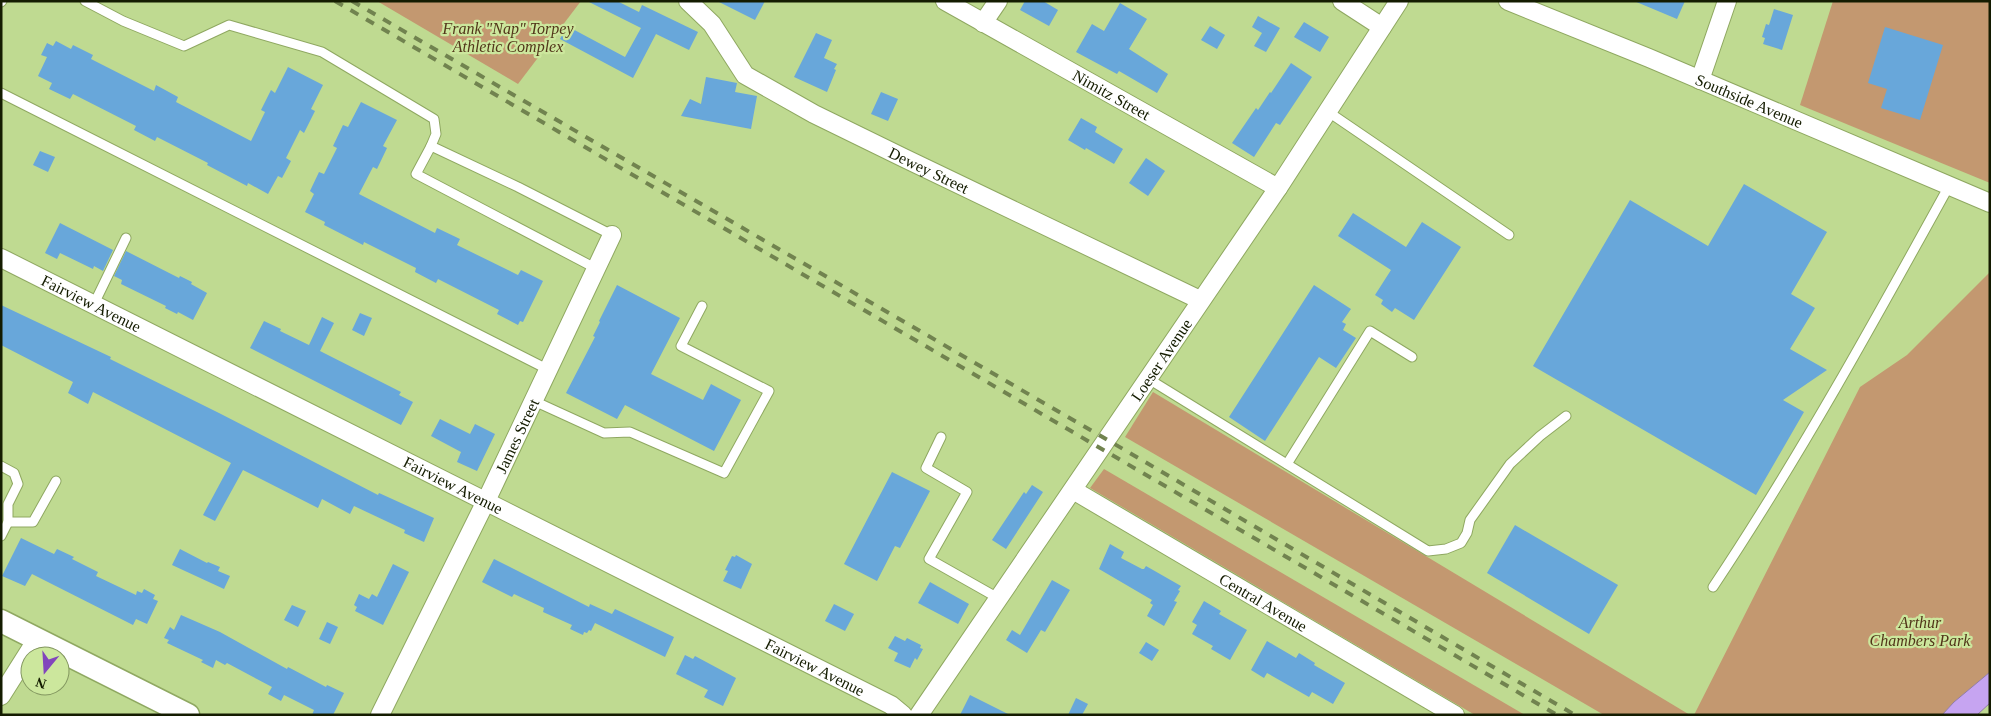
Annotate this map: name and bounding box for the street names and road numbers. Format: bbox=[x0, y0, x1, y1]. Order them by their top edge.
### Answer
street label: Nimitz Street bbox=[1070, 67, 1153, 124]
street label: Southside Avenue bbox=[1693, 71, 1805, 131]
street label: Dewey Street bbox=[886, 144, 972, 197]
street label: Fairview Avenue bbox=[39, 272, 144, 335]
street label: Loeser Avenue bbox=[1128, 316, 1195, 404]
street label: James Street bbox=[492, 395, 543, 476]
street label: Fairview Avenue bbox=[401, 453, 505, 517]
street label: Central Avenue bbox=[1216, 570, 1310, 635]
street label: Fairview Avenue bbox=[762, 635, 867, 699]

